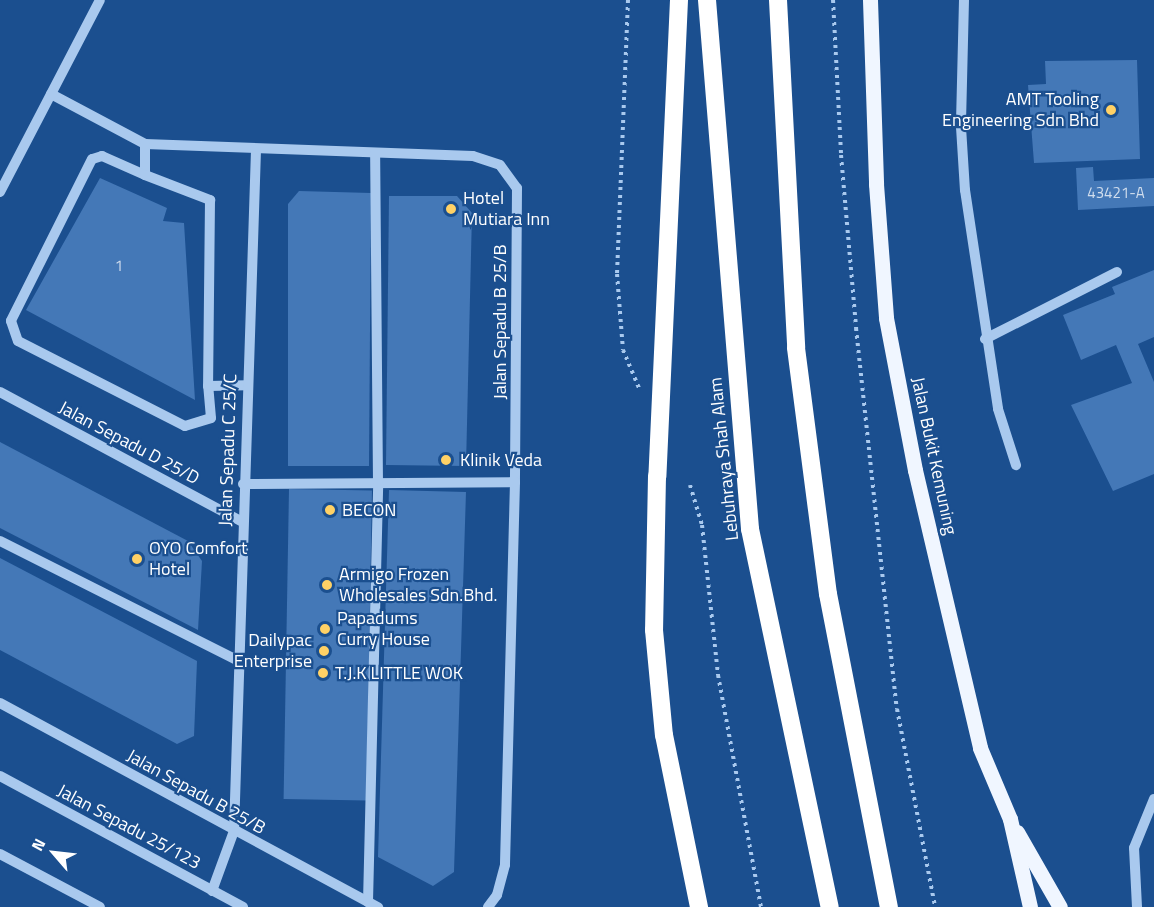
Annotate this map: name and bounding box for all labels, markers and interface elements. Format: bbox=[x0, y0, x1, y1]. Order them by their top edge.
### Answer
place label: AMT Tooling Engineering Sdn Bhd bbox=[942, 89, 1099, 132]
marker: AMT Tooling Engineering Sdn Bhd bbox=[1104, 103, 1118, 117]
house number: 43421-A bbox=[1087, 184, 1145, 202]
place label: Hotel Mutiara Inn bbox=[463, 188, 550, 230]
marker: Hotel Mutiara Inn bbox=[444, 202, 458, 216]
street label: Jalan Sepadu B 25/B bbox=[489, 244, 511, 400]
house number: 1 bbox=[115, 257, 123, 275]
street label: Jalan Sepadu C 25/C bbox=[215, 373, 241, 527]
street label: Jalan Bukit Kemuning bbox=[907, 375, 961, 537]
street label: Lebuhraya Shah Alam bbox=[705, 376, 743, 542]
street label: Jalan Sepadu D 25/D bbox=[55, 397, 203, 489]
place label: Klinik Veda bbox=[460, 449, 542, 471]
marker: Klinik Veda bbox=[437, 451, 455, 469]
place label: BECON bbox=[342, 499, 397, 521]
marker: BECON bbox=[323, 503, 337, 517]
place label: OYO Comfort Hotel bbox=[149, 538, 247, 580]
marker: OYO Comfort Hotel bbox=[130, 552, 144, 566]
place label: Armigo Frozen Wholesales Sdn.Bhd. bbox=[339, 564, 497, 606]
marker: Armigo Frozen Wholesales Sdn.Bhd. bbox=[320, 578, 334, 592]
place label: Papadums Curry House bbox=[337, 608, 430, 650]
marker: Papadums Curry House bbox=[318, 622, 332, 636]
place label: Dailypac Enterprise bbox=[234, 630, 312, 672]
marker: Dailypac Enterprise bbox=[317, 644, 331, 658]
place label: T.J.K LITTLE WOK bbox=[335, 662, 463, 684]
marker: T.J.K LITTLE WOK bbox=[316, 666, 330, 680]
street label: Jalan Sepadu B 25/B bbox=[123, 745, 269, 839]
street label: Jalan Sepadu 25/123 bbox=[54, 780, 204, 874]
north arrow bbox=[24, 823, 84, 883]
text: N bbox=[25, 834, 51, 855]

